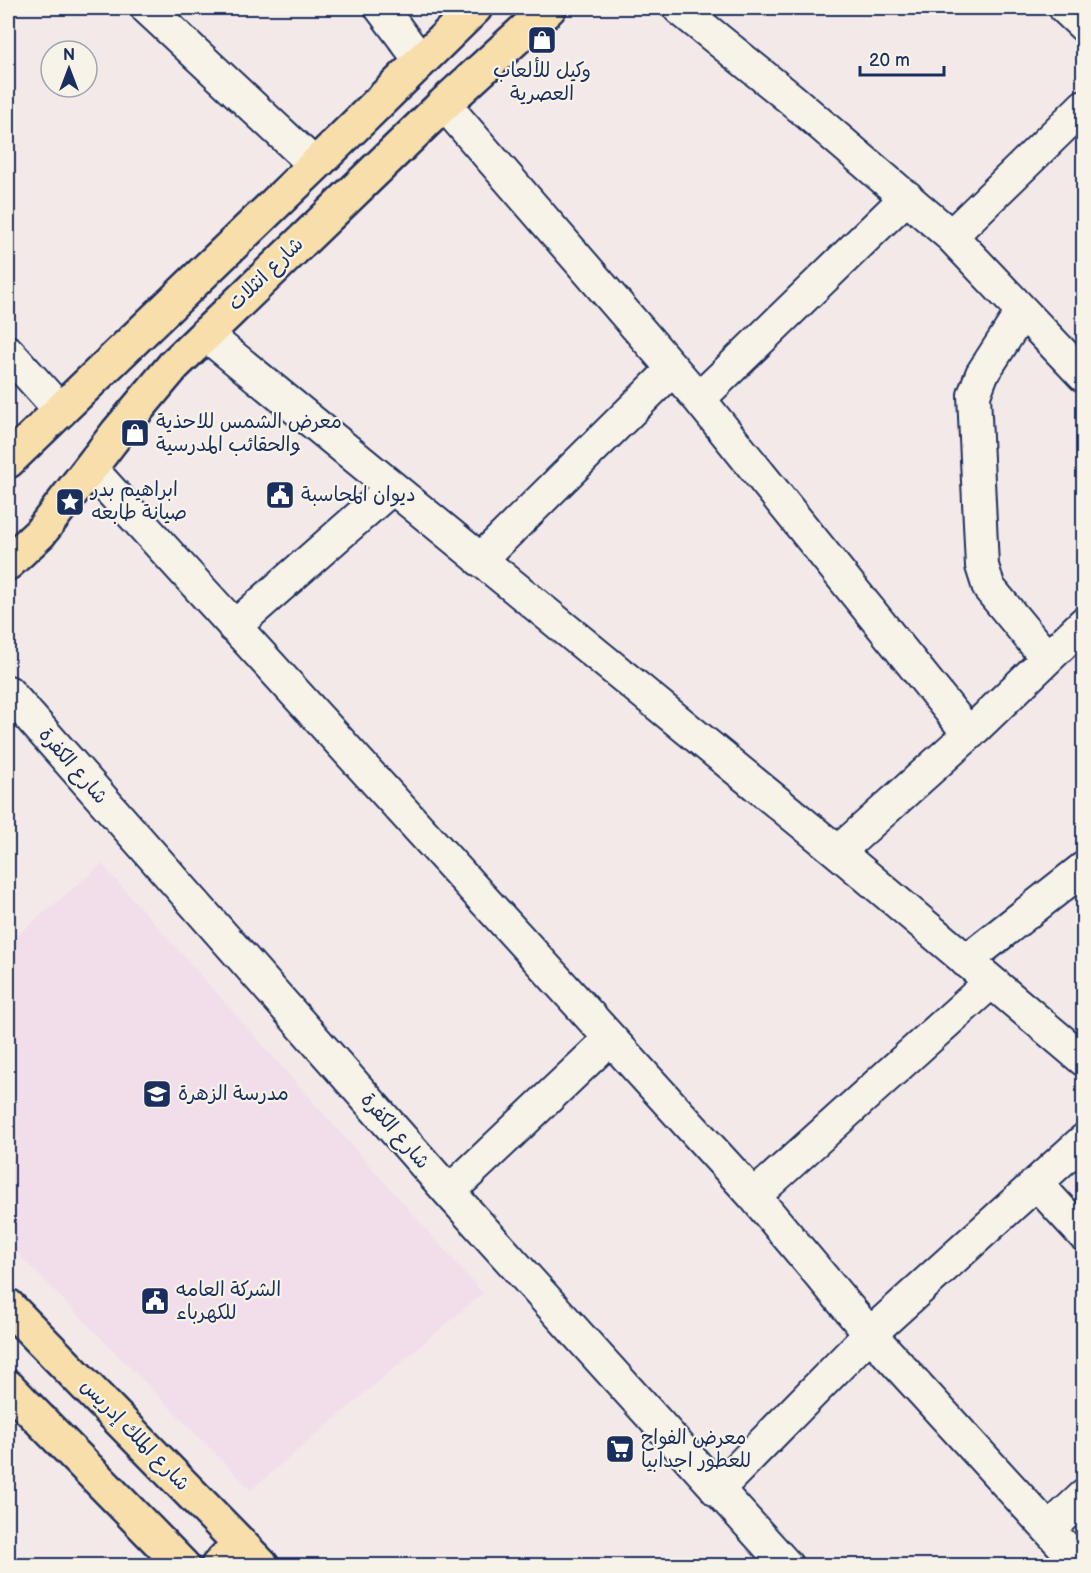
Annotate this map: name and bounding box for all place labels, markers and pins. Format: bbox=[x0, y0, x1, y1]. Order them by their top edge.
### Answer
shop icon: وكيل للألعاب العصرية bbox=[526, 24, 558, 56]
place label: وكيل للألعاب العصرية bbox=[493, 57, 591, 106]
place label: معرض الشمس للاحذية والحقائب المدرسية bbox=[156, 410, 342, 457]
shop icon: معرض الشمس للاحذية والحقائب المدرسية bbox=[119, 417, 151, 449]
place label: ابراهيم بدر صيانة طابعه bbox=[89, 478, 187, 525]
public building icon: ديوان المحاسبة bbox=[264, 479, 296, 511]
place label: ديوان المحاسبة bbox=[301, 483, 416, 507]
place icon: ابراهيم بدر صيانة طابعه bbox=[54, 486, 86, 518]
school or university icon: مدرسة الزهرة bbox=[141, 1078, 173, 1110]
place label: مدرسة الزهرة bbox=[178, 1082, 289, 1106]
place label: الشركة العامه للكهرباء bbox=[176, 1278, 281, 1325]
public building icon: الشركة العامه للكهرباء bbox=[139, 1285, 171, 1317]
place label: معرض الفواح للعطور اجدابيا bbox=[641, 1426, 751, 1473]
supermarket icon: معرض الفواح للعطور اجدابيا bbox=[604, 1433, 636, 1465]

